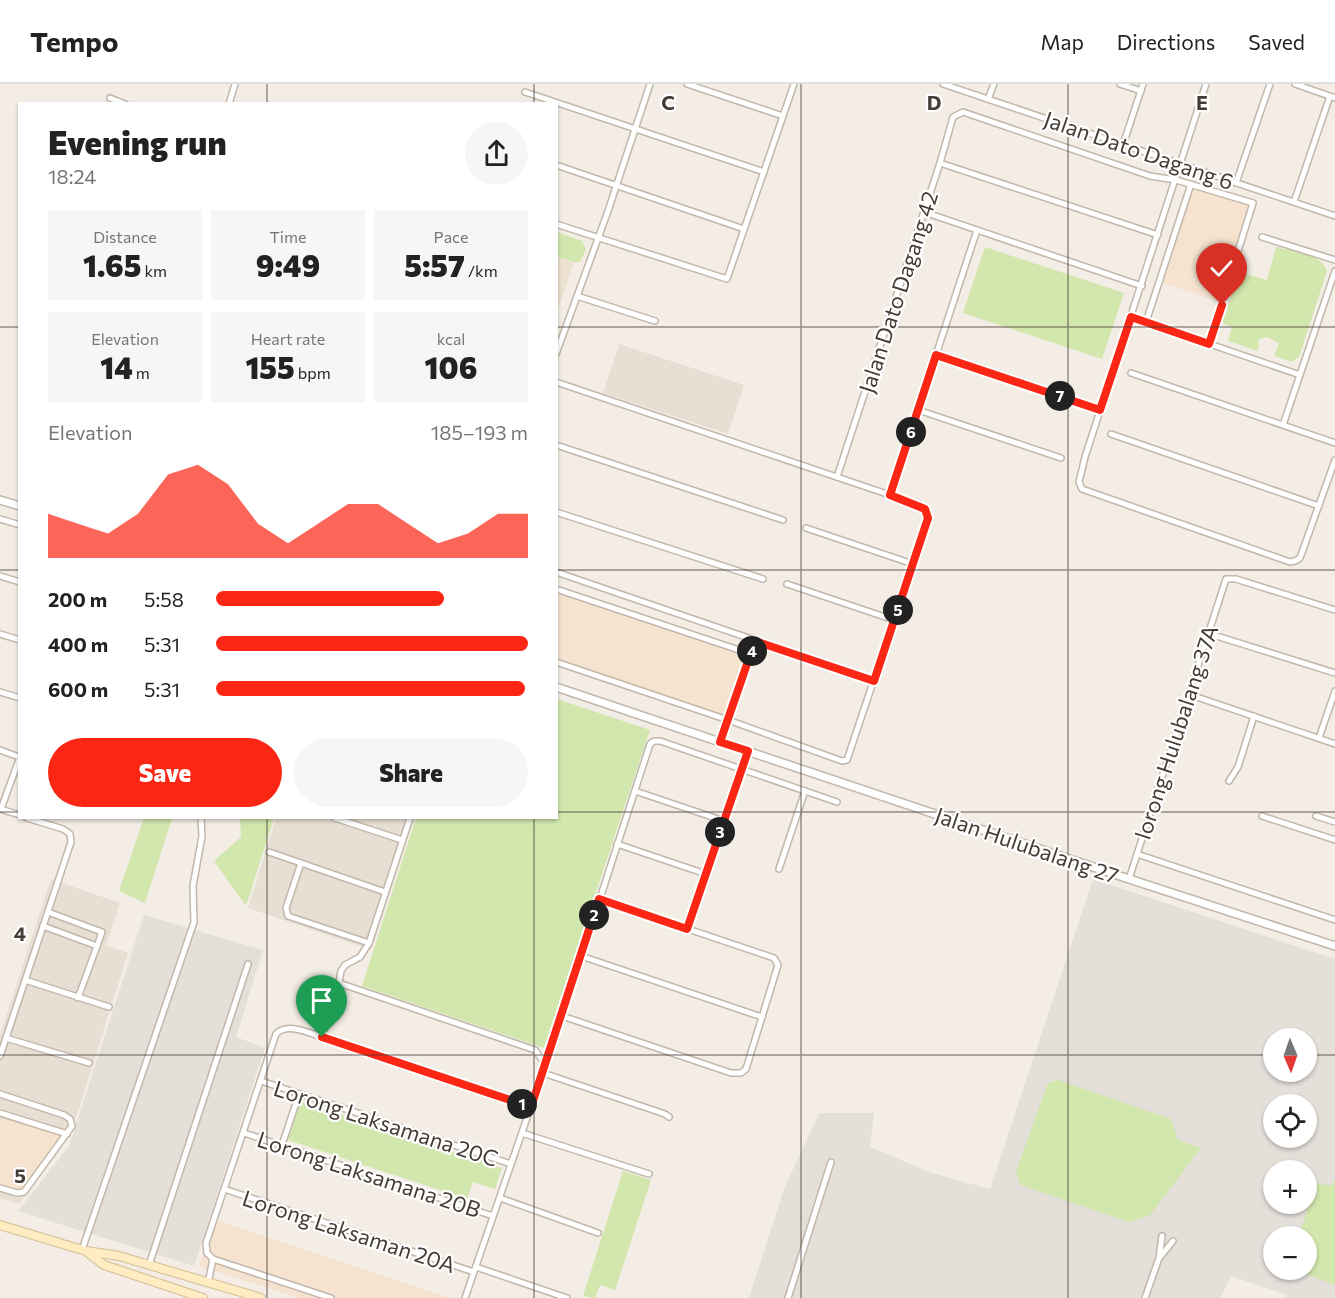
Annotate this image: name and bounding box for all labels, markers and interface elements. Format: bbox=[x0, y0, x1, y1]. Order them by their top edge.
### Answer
text: Tempo bbox=[30, 24, 119, 58]
text: Map bbox=[1041, 29, 1084, 54]
text: Directions bbox=[1117, 29, 1215, 54]
text: Saved bbox=[1248, 29, 1305, 54]
text: C bbox=[661, 90, 675, 114]
text: D bbox=[927, 90, 941, 114]
text: E bbox=[1196, 90, 1208, 114]
street label: Jalan Dato Dagang 6 bbox=[1041, 105, 1237, 195]
text: Evening run bbox=[48, 121, 227, 162]
button: share bbox=[465, 122, 528, 185]
text: 18:24 bbox=[48, 164, 96, 188]
street label: Jalan Dato Dagang 42 bbox=[853, 188, 943, 396]
text: Distance bbox=[93, 227, 157, 246]
text: Time bbox=[270, 227, 306, 246]
text: Pace bbox=[434, 227, 468, 246]
pin bbox=[1196, 243, 1247, 305]
text: 1.65 bbox=[83, 246, 141, 283]
text: 9:49 bbox=[256, 246, 320, 283]
text: 5:57 bbox=[404, 246, 465, 283]
icon: check bbox=[1205, 252, 1238, 285]
text: km bbox=[141, 261, 167, 280]
text: /km bbox=[465, 261, 498, 280]
text: Elevation bbox=[91, 329, 159, 348]
text: Heart rate bbox=[251, 329, 325, 348]
text: kcal bbox=[437, 329, 465, 348]
text: 14 bbox=[100, 348, 133, 385]
text: 155 bbox=[245, 348, 295, 385]
text: 106 bbox=[425, 348, 477, 385]
text: m bbox=[133, 363, 150, 382]
text: bpm bbox=[295, 363, 331, 382]
pin: 7 bbox=[1045, 381, 1075, 411]
text: 7 bbox=[1056, 386, 1064, 405]
pin: 6 bbox=[896, 417, 926, 447]
text: Elevation bbox=[48, 420, 133, 444]
text: 185–193 m bbox=[431, 420, 528, 444]
text: 6 bbox=[906, 422, 916, 441]
text: 200 m bbox=[48, 587, 107, 611]
text: 5:58 bbox=[144, 587, 184, 611]
pin: 5 bbox=[883, 595, 913, 625]
text: 5 bbox=[893, 600, 903, 619]
street label: lorong Hulubalang 37A bbox=[1129, 622, 1223, 842]
text: 400 m bbox=[48, 632, 108, 656]
text: 5:31 bbox=[144, 632, 180, 656]
pin: 4 bbox=[737, 636, 767, 666]
text: 4 bbox=[747, 641, 757, 660]
text: 600 m bbox=[48, 677, 108, 701]
text: 5:31 bbox=[144, 677, 180, 701]
button: Save bbox=[48, 738, 282, 807]
button: Share bbox=[294, 738, 528, 807]
street label: Jalan Hulubalang 27 bbox=[932, 801, 1122, 889]
pin: 3 bbox=[705, 817, 735, 847]
text: 3 bbox=[715, 822, 725, 841]
pin: 2 bbox=[579, 900, 609, 930]
text: 2 bbox=[589, 905, 599, 924]
text: 4 bbox=[14, 921, 26, 945]
pin bbox=[296, 975, 347, 1037]
icon: arrive bbox=[305, 984, 338, 1017]
north arrow bbox=[1263, 1028, 1317, 1082]
map controls bbox=[1263, 1028, 1317, 1280]
street label: Lorong Laksamana 20C bbox=[270, 1074, 502, 1172]
pin: 1 bbox=[507, 1089, 537, 1119]
text: 1 bbox=[518, 1094, 526, 1113]
button: locate bbox=[1263, 1094, 1317, 1148]
street label: Lorong Laksamana 20B bbox=[254, 1125, 484, 1223]
button: + bbox=[1263, 1160, 1317, 1214]
text: 5 bbox=[14, 1163, 26, 1187]
street label: Lorong Laksaman 20A bbox=[239, 1184, 459, 1278]
button: − bbox=[1263, 1226, 1317, 1280]

